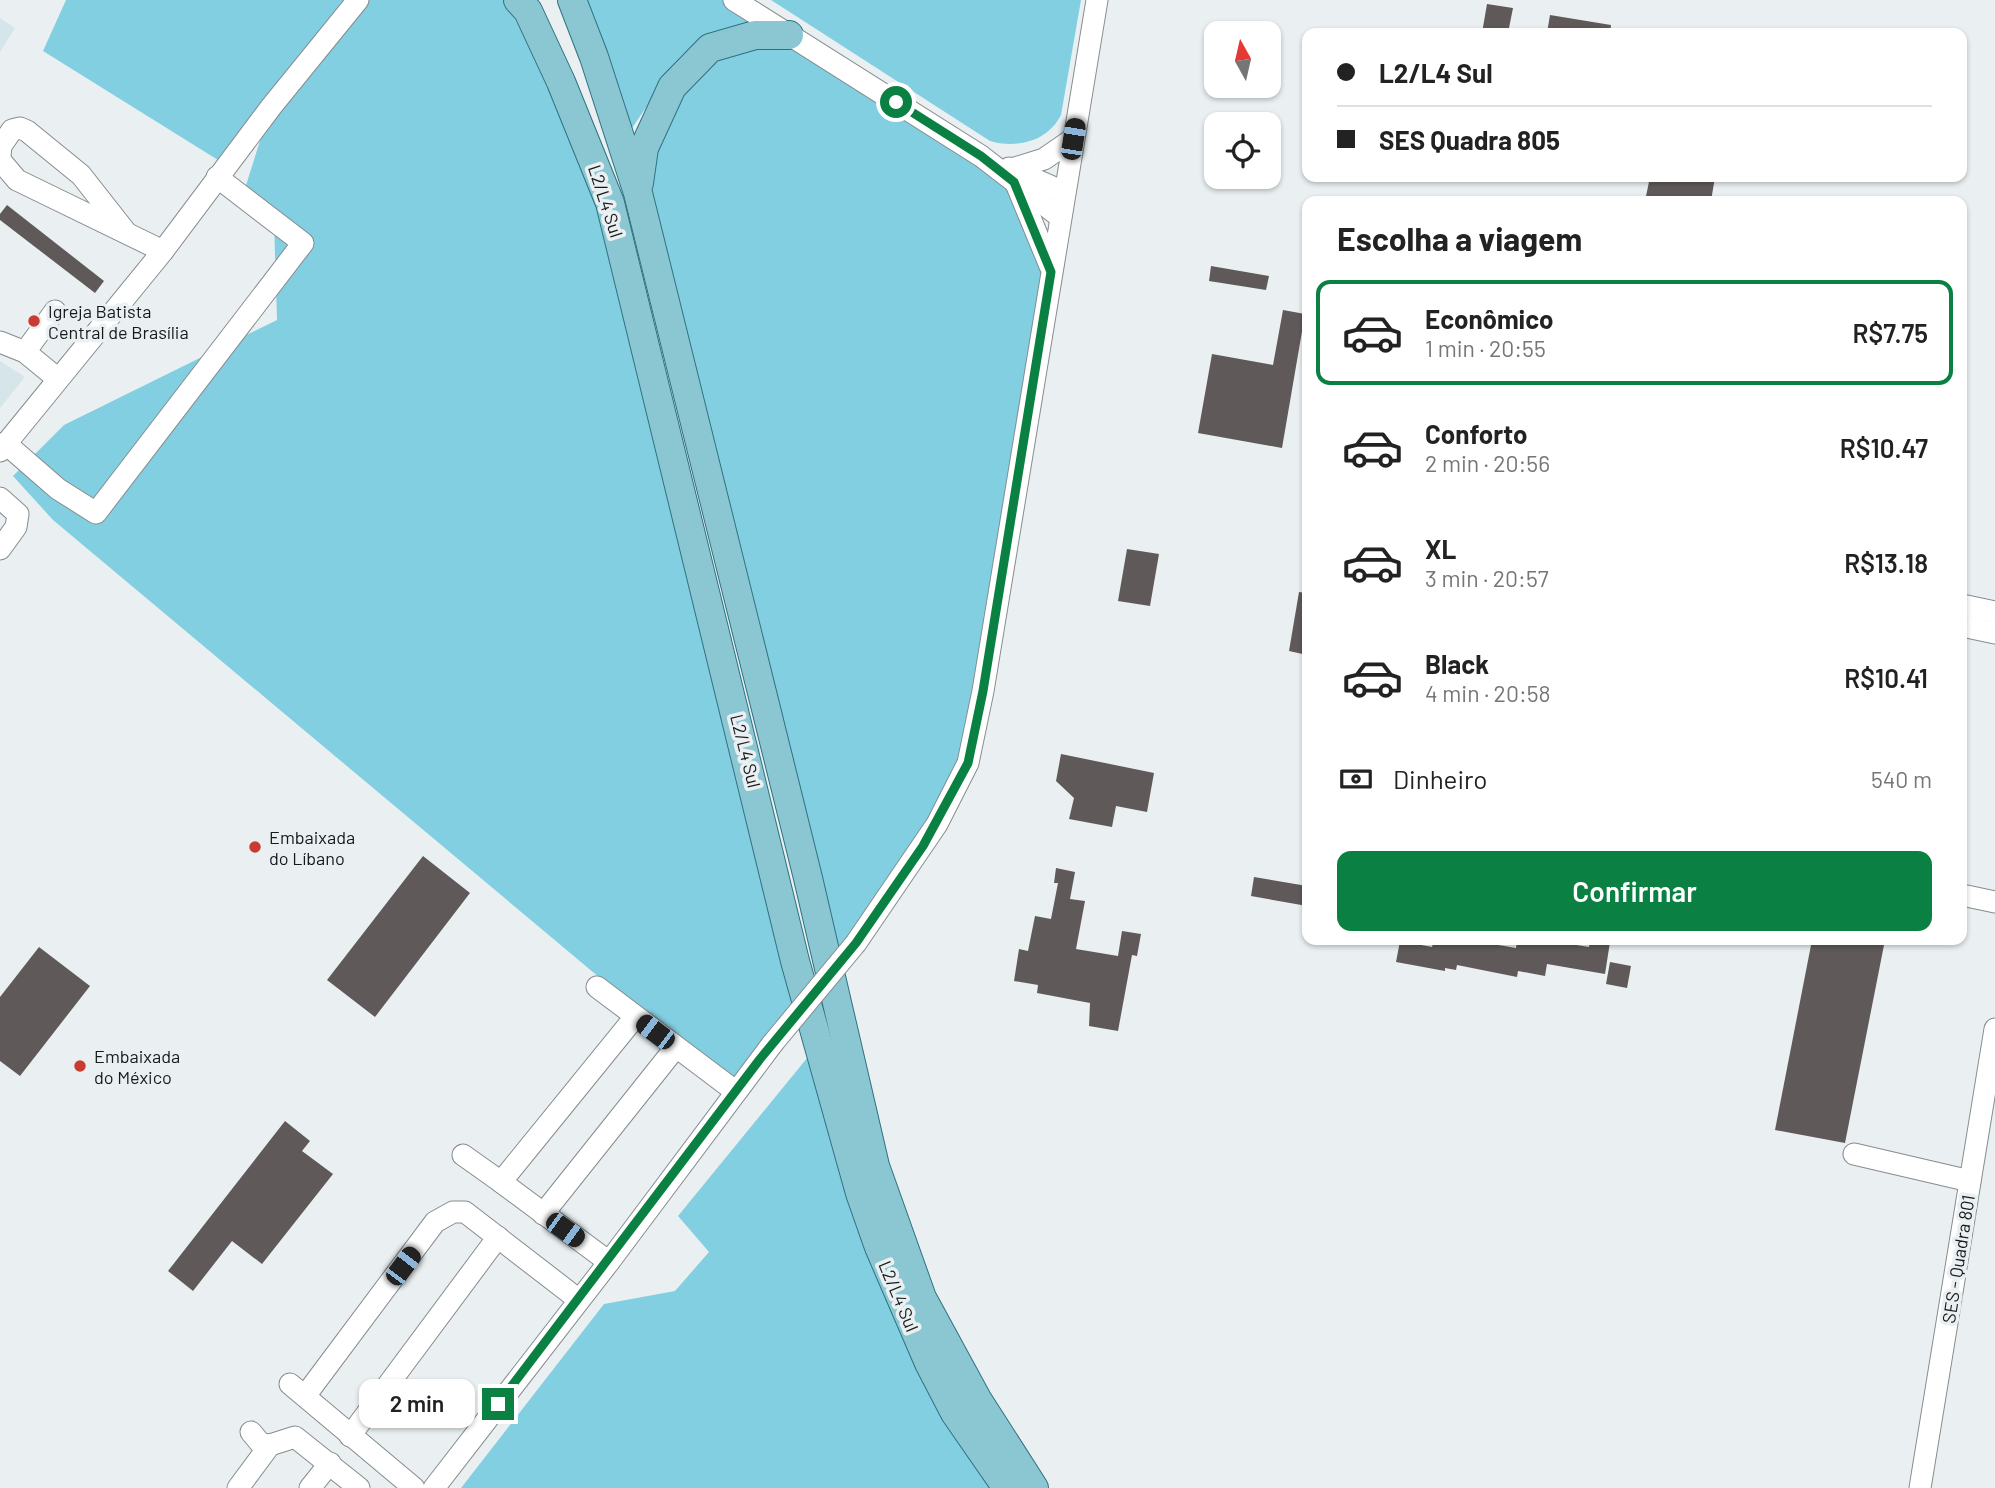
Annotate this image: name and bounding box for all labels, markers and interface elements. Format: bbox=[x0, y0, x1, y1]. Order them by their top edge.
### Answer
north arrow bbox=[1204, 21, 1281, 98]
map controls bbox=[1204, 21, 1281, 189]
text: L2/L4 Sul bbox=[1379, 57, 1493, 88]
route start bbox=[880, 86, 912, 118]
button: locate bbox=[1204, 112, 1281, 189]
car bbox=[1060, 117, 1087, 161]
text: SES Quadra 805 bbox=[1379, 124, 1560, 155]
street label: L2/L4 Sul bbox=[584, 162, 628, 240]
text: Escolha a viagem bbox=[1337, 219, 1582, 257]
place label: Igreja Batista Central de Brasília bbox=[48, 300, 189, 343]
icon: car bbox=[1341, 301, 1404, 364]
text: Econômico bbox=[1425, 303, 1554, 334]
marker: Igreja Batista Central de Brasília bbox=[26, 313, 42, 329]
text: R$7.75 bbox=[1853, 317, 1928, 348]
text: 1 min · 20:55 bbox=[1425, 334, 1546, 362]
icon: car bbox=[1341, 416, 1404, 479]
text: Conforto bbox=[1425, 418, 1528, 449]
text: R$10.47 bbox=[1840, 432, 1928, 463]
text: 2 min · 20:56 bbox=[1425, 449, 1550, 477]
icon: car bbox=[1341, 531, 1404, 594]
text: XL bbox=[1425, 533, 1456, 564]
text: R$13.18 bbox=[1844, 547, 1928, 578]
text: 3 min · 20:57 bbox=[1425, 564, 1549, 592]
icon: car bbox=[1341, 646, 1404, 709]
text: Black bbox=[1425, 648, 1489, 679]
text: R$10.41 bbox=[1844, 662, 1928, 693]
text: 4 min · 20:58 bbox=[1425, 679, 1551, 707]
street label: L2/L4 Sul bbox=[726, 712, 766, 790]
icon: cash bbox=[1337, 760, 1375, 798]
text: Dinheiro bbox=[1393, 763, 1488, 794]
text: 540 m bbox=[1871, 765, 1932, 793]
place label: Embaixada do Líbano bbox=[269, 826, 355, 869]
marker: Embaixada do Líbano bbox=[247, 839, 263, 855]
button: Confirmar bbox=[1337, 851, 1932, 931]
car bbox=[632, 1011, 679, 1053]
place label: Embaixada do México bbox=[94, 1045, 180, 1088]
marker: Embaixada do México bbox=[72, 1058, 88, 1074]
street label: SES - Quadra 801 bbox=[1937, 1193, 1979, 1325]
car bbox=[542, 1209, 589, 1251]
car bbox=[382, 1243, 425, 1289]
street label: L2/L4 Sul bbox=[874, 1257, 924, 1335]
callout: 2 min bbox=[358, 1380, 474, 1428]
route end bbox=[482, 1388, 514, 1420]
text: 2 min bbox=[390, 1389, 444, 1417]

